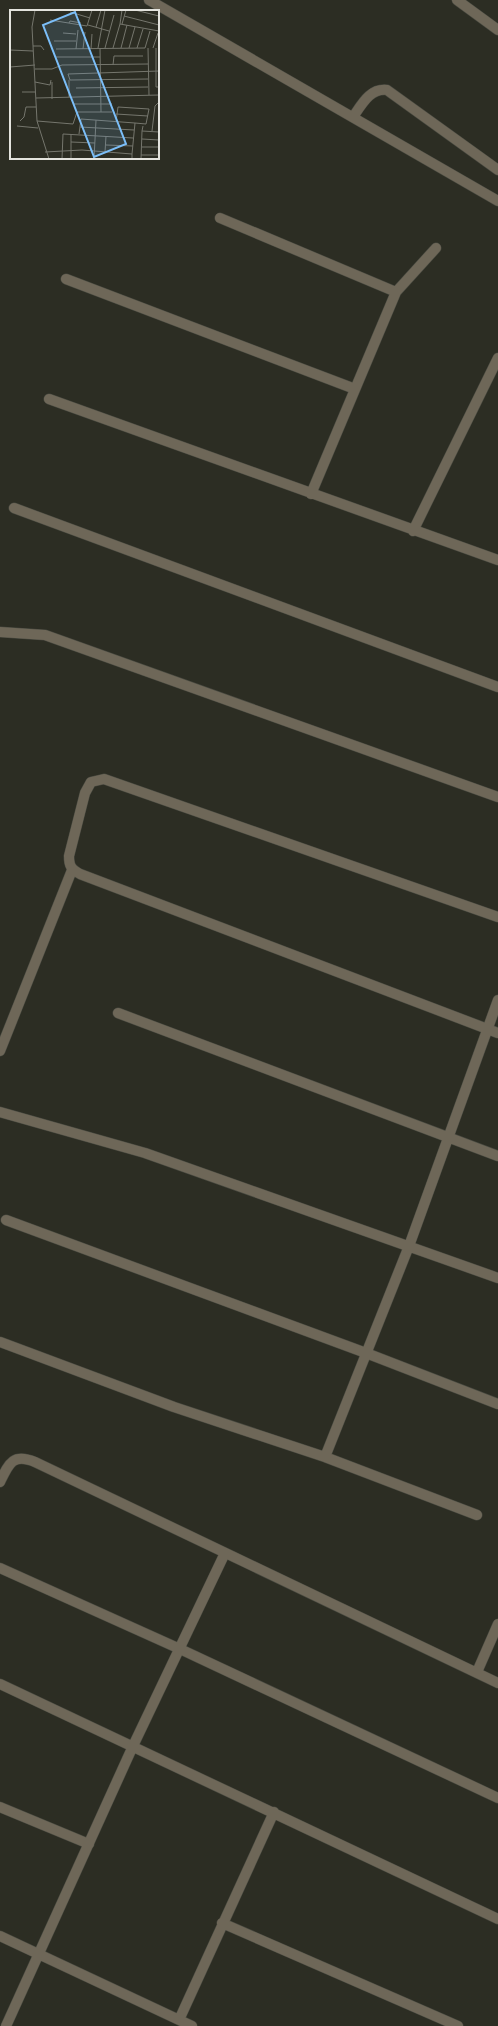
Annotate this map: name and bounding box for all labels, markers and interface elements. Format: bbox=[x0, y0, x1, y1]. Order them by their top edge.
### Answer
inset map bbox=[10, 10, 159, 159]

